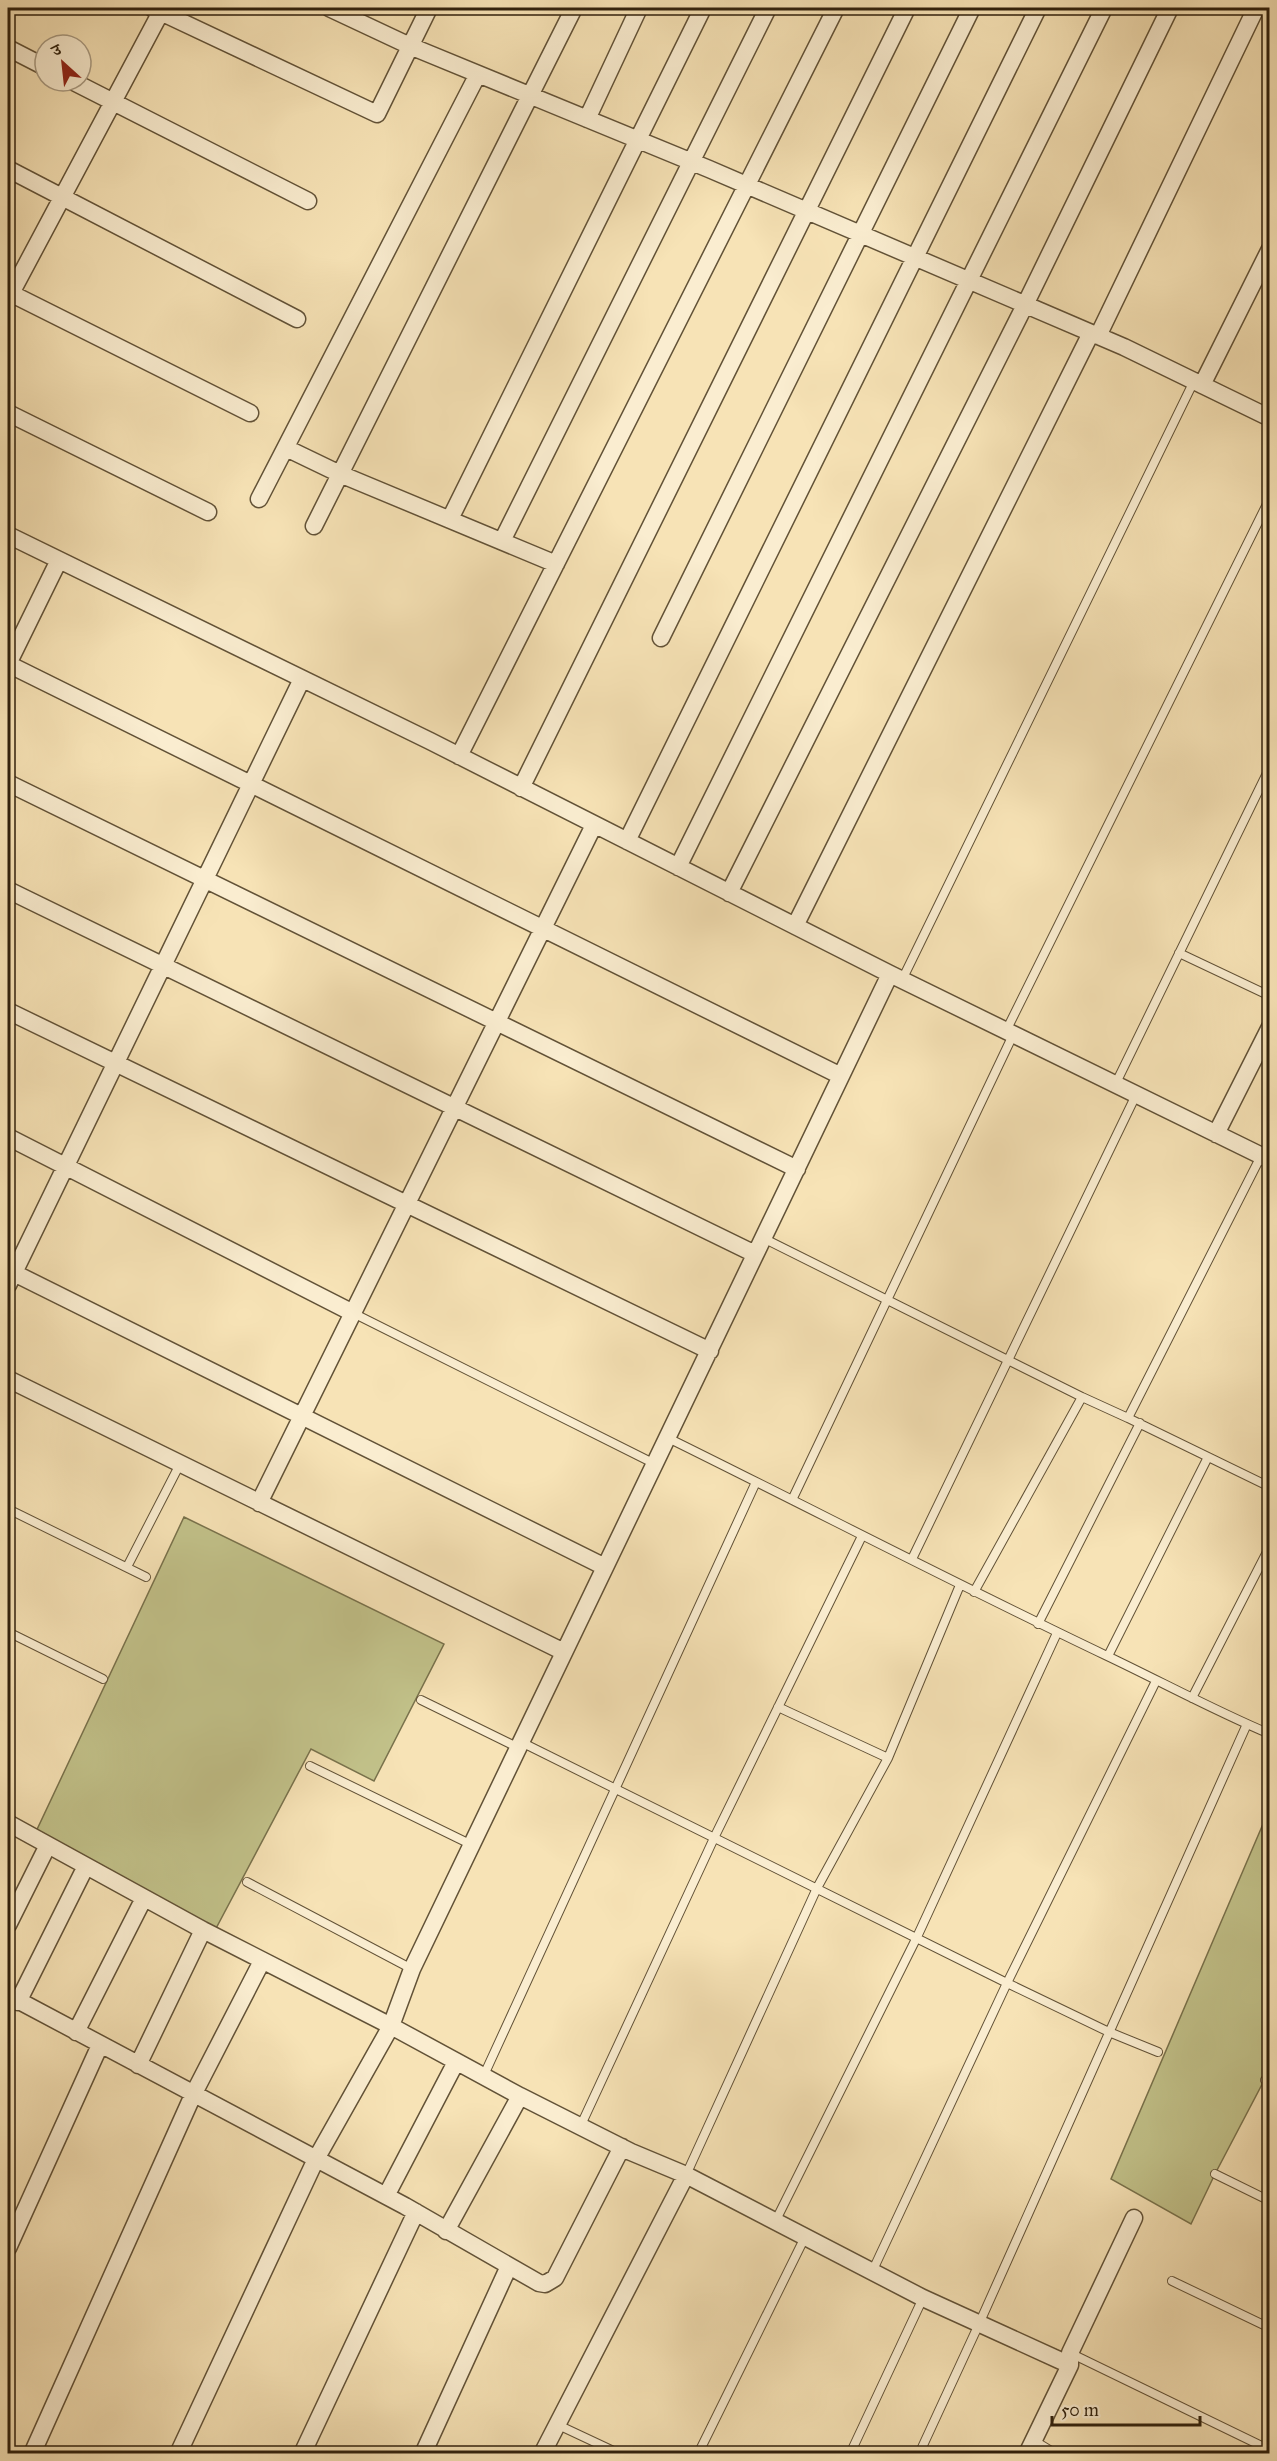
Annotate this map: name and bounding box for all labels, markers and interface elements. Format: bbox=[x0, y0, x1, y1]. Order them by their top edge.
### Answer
north arrow bbox=[33, 33, 93, 93]
text: उ bbox=[48, 39, 66, 61]
scale bar bbox=[1052, 2389, 1200, 2427]
text: 50 m bbox=[1061, 2399, 1099, 2421]

